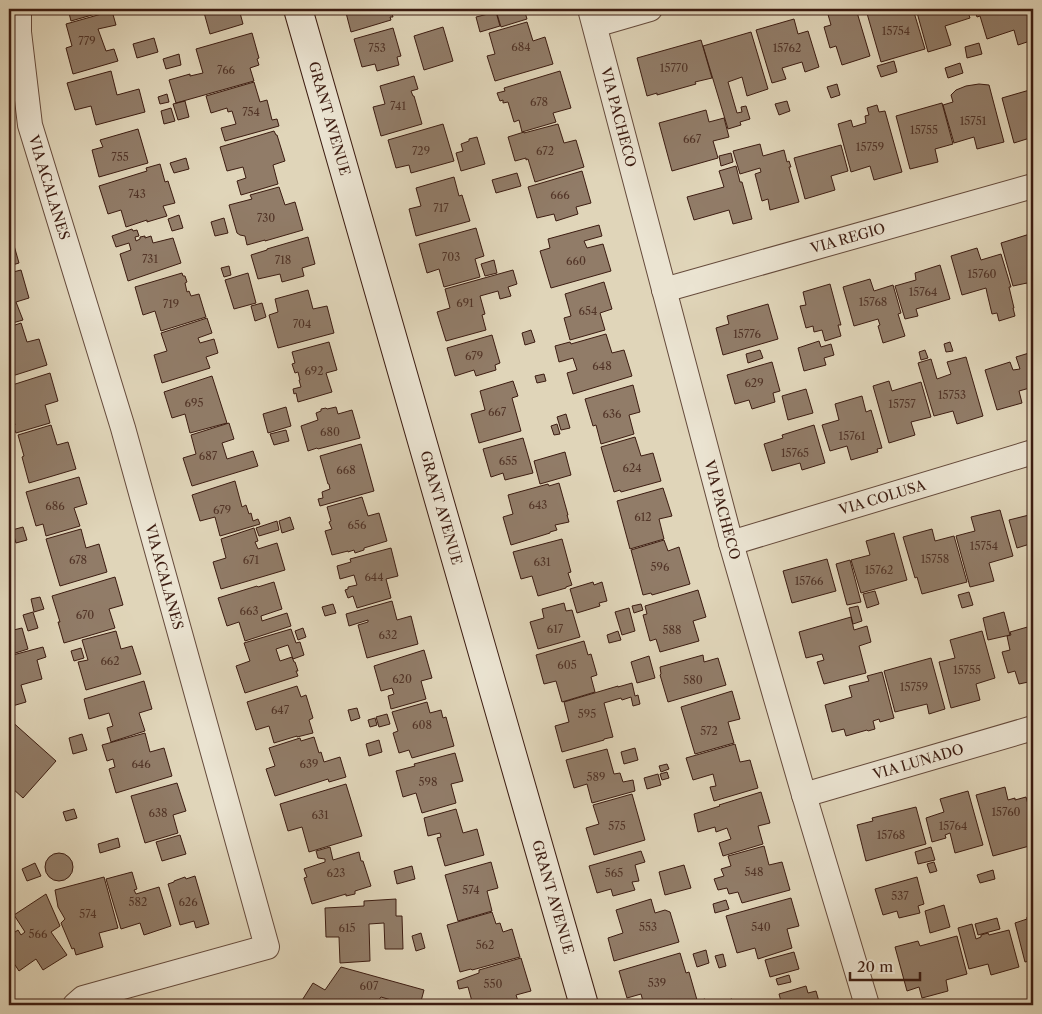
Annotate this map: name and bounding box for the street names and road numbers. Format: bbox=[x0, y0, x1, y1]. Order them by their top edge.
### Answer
street label: GRANT AVENUE bbox=[305, 59, 354, 178]
street label: VIA PACHECO bbox=[597, 65, 640, 169]
street label: VIA ACALANES bbox=[24, 132, 74, 242]
street label: VIA REGIO bbox=[807, 219, 887, 258]
street label: GRANT AVENUE bbox=[416, 449, 466, 567]
street label: VIA PACHECO bbox=[700, 457, 744, 562]
street label: VIA COLUSA bbox=[836, 476, 928, 519]
street label: VIA ACALANES bbox=[141, 521, 187, 632]
street label: VIA LUNADO bbox=[870, 740, 966, 784]
street label: GRANT AVENUE bbox=[528, 838, 578, 956]

